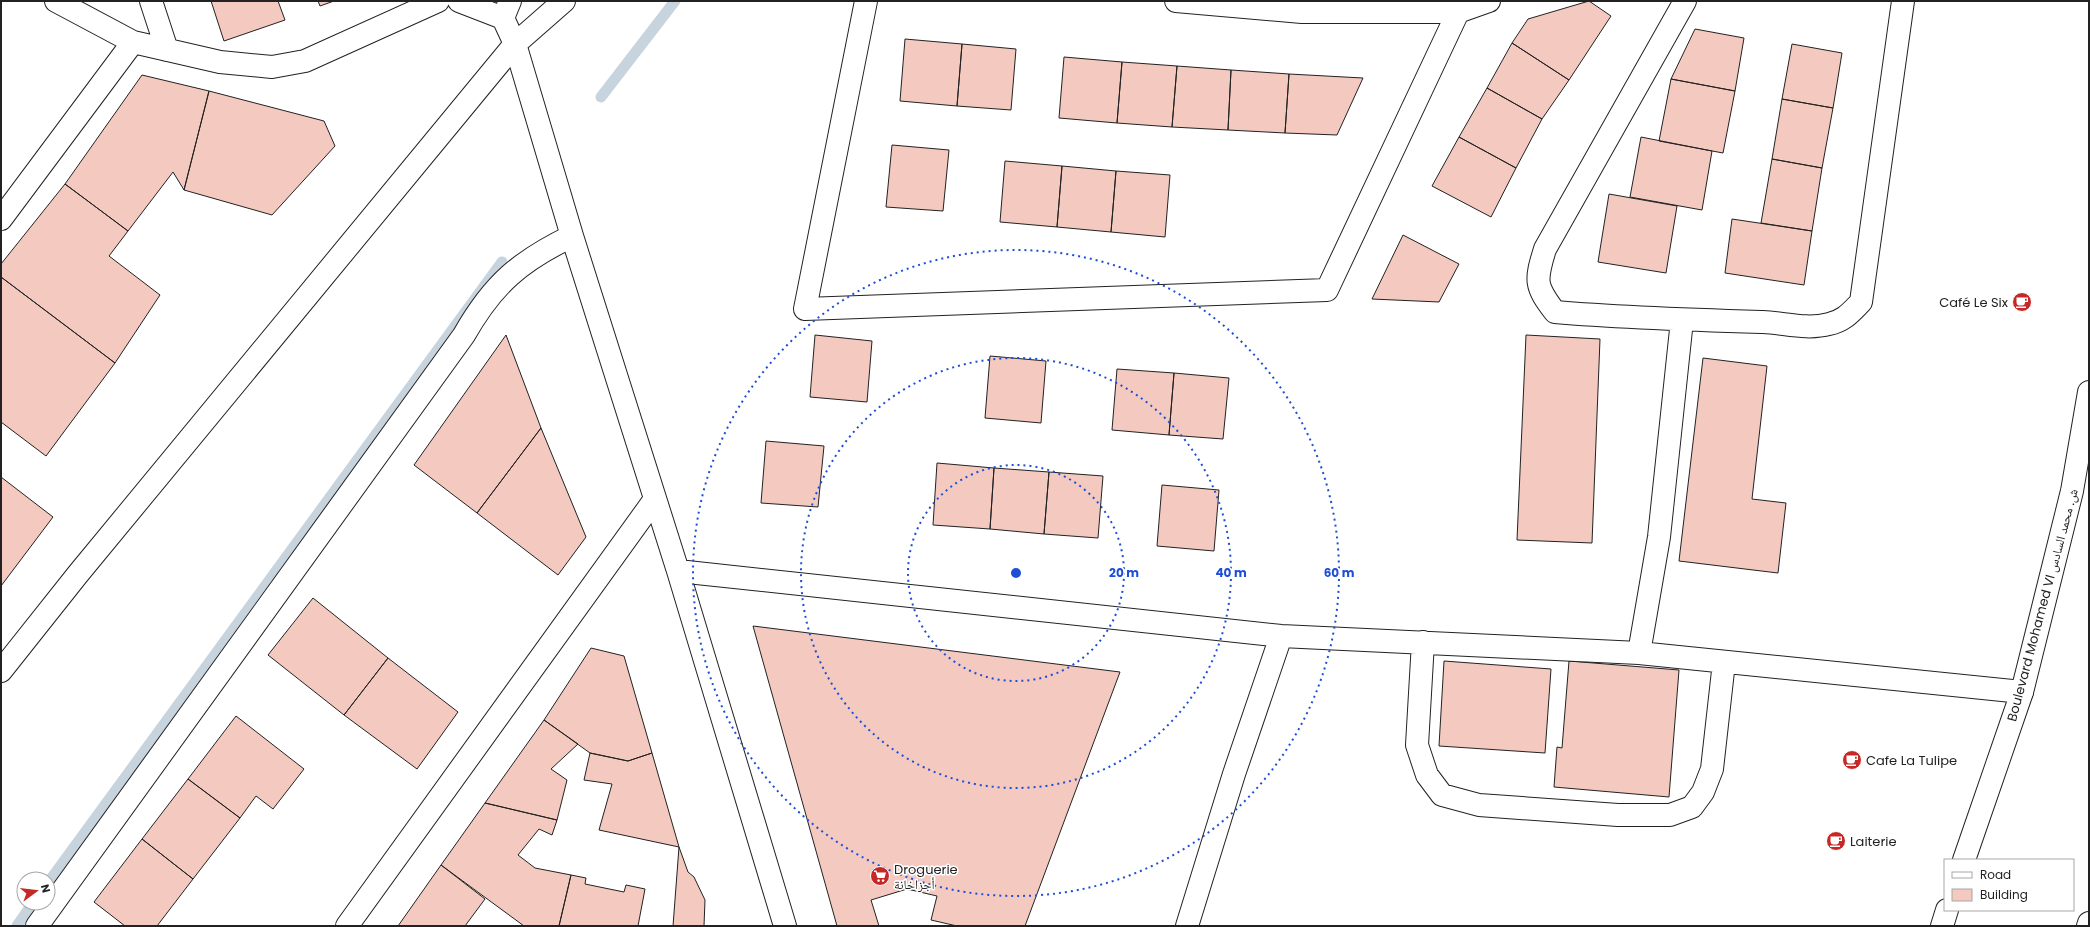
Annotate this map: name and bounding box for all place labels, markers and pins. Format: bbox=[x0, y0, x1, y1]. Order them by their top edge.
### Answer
cafe icon: Café Le Six bbox=[2011, 291, 2033, 313]
place label: Café Le Six bbox=[1939, 293, 2009, 312]
centre of rings bbox=[1009, 566, 1023, 580]
cafe icon: Cafe La Tulipe bbox=[1841, 749, 1863, 771]
place label: Cafe La Tulipe bbox=[1866, 751, 1957, 770]
cafe icon: Laiterie bbox=[1825, 830, 1847, 852]
place label: Laiterie bbox=[1850, 832, 1897, 851]
place label: Droguerie أجزاخانة bbox=[894, 860, 958, 894]
supermarket icon: Droguerie أجزاخانة bbox=[869, 865, 891, 887]

